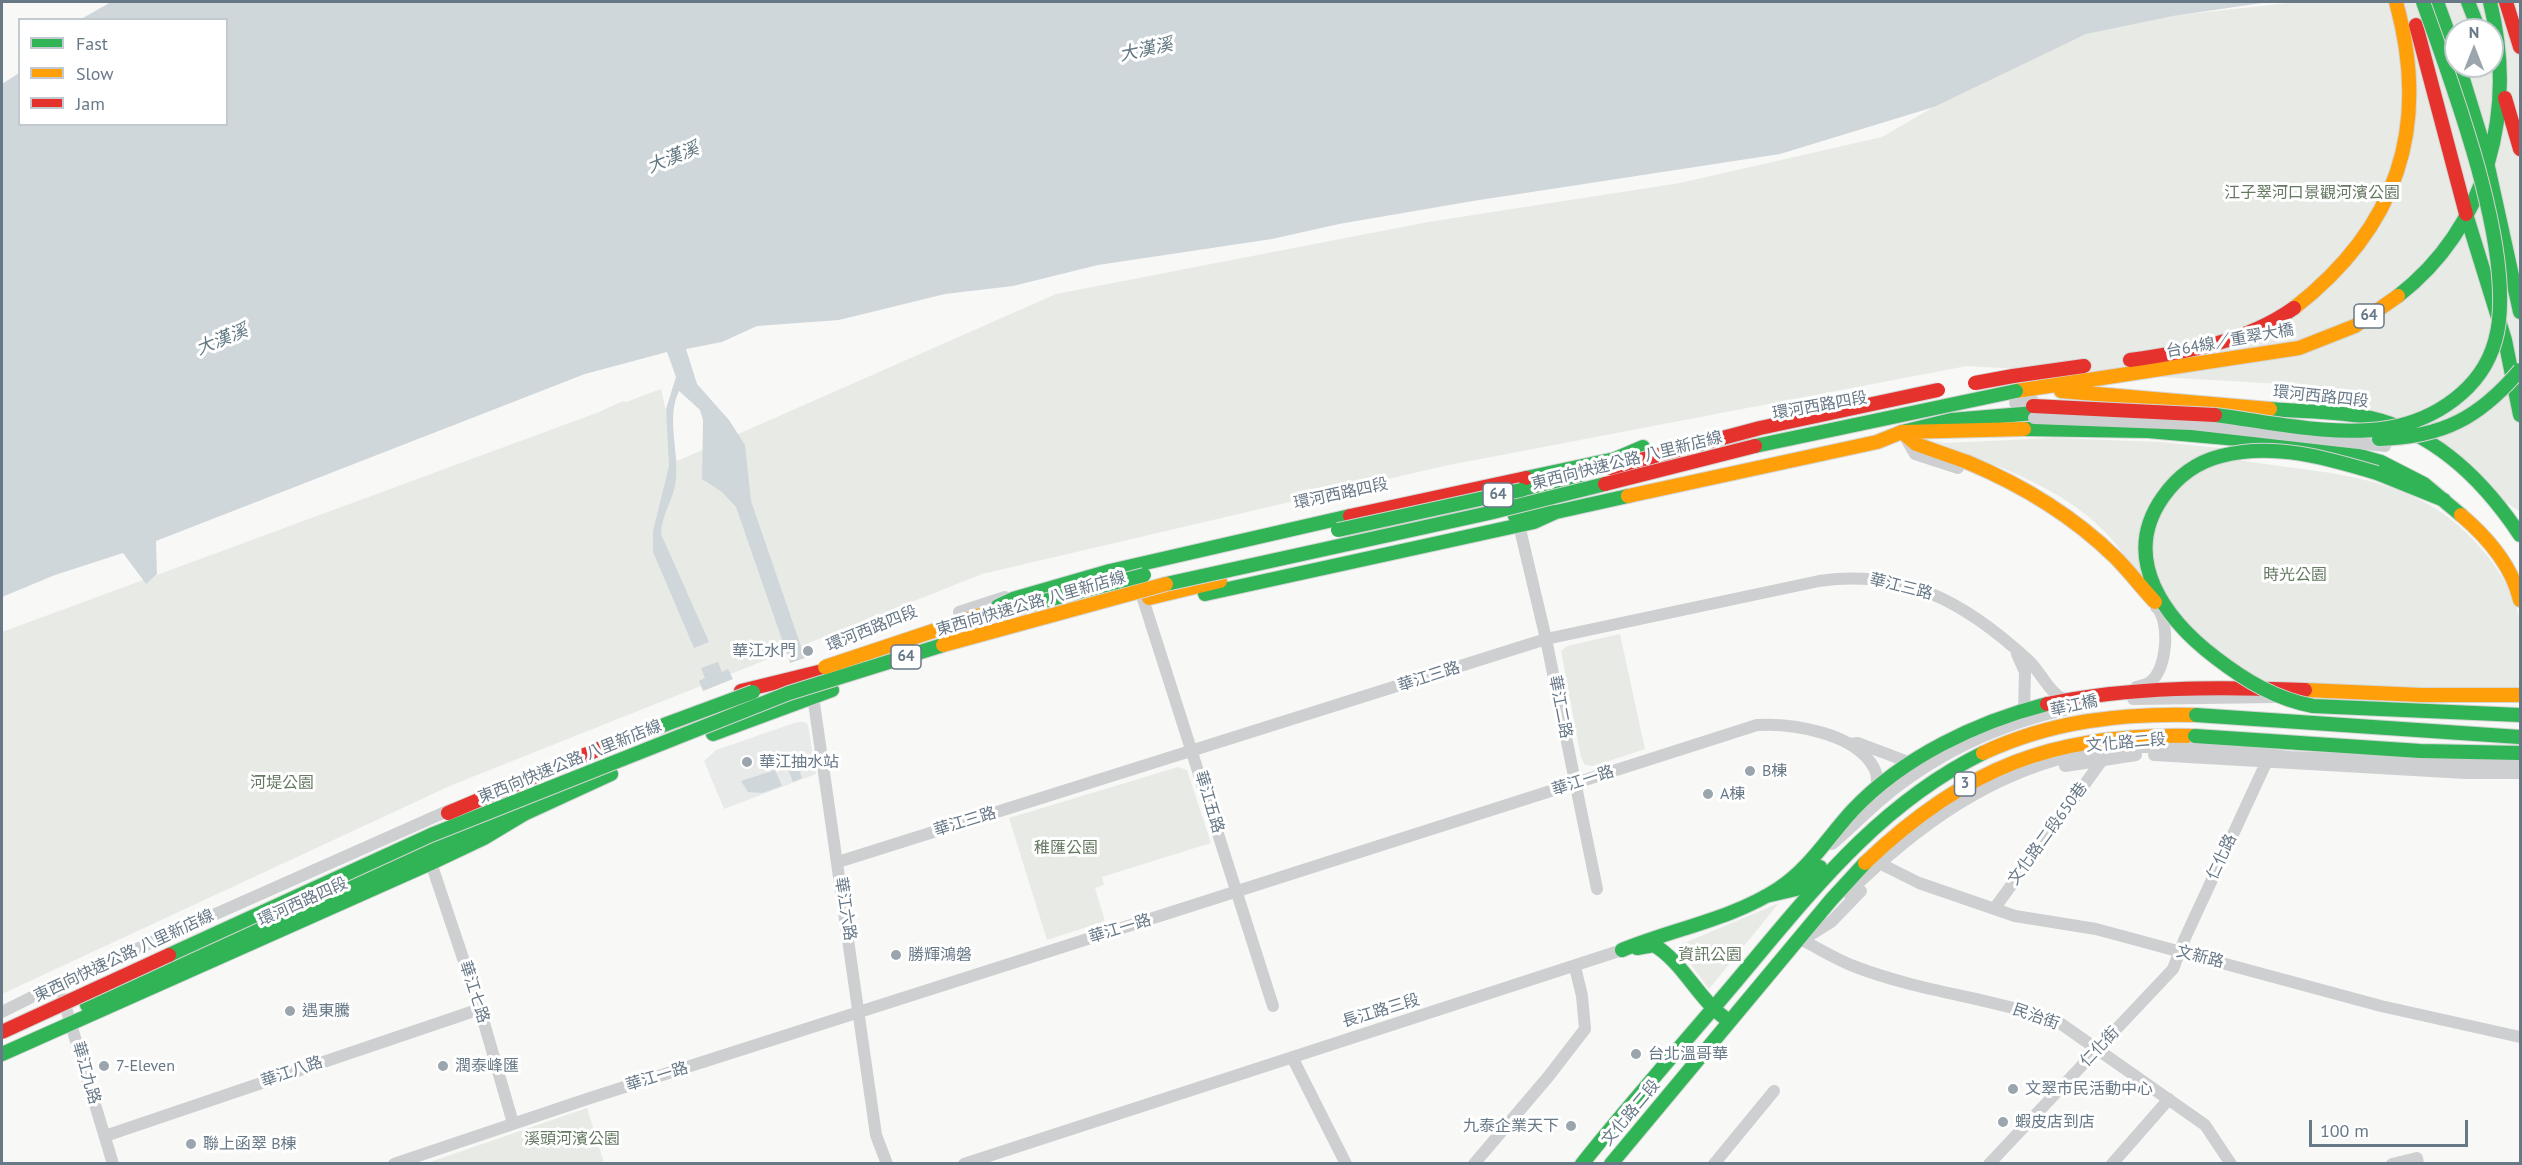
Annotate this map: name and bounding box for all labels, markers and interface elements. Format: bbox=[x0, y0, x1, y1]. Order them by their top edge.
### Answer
legend bbox=[18, 18, 228, 126]
north arrow bbox=[2444, 18, 2504, 78]
text: N bbox=[2469, 22, 2479, 42]
text: Fast bbox=[76, 32, 108, 55]
water label: 大漢溪 bbox=[1117, 34, 1175, 66]
text: Slow bbox=[76, 62, 114, 85]
text: Jam bbox=[76, 92, 105, 115]
water label: 大漢溪 bbox=[644, 138, 702, 178]
park label: 江子翠河口景觀河濱公園 bbox=[2224, 183, 2400, 203]
road number: 64 bbox=[2354, 304, 2384, 328]
water label: 大漢溪 bbox=[193, 320, 251, 360]
street label: 台64線／重翠大橋 bbox=[2165, 320, 2295, 362]
street label: 環河西路四段 bbox=[2272, 382, 2370, 412]
street label: 環河西路四段 bbox=[1771, 388, 1869, 424]
street label: 東西向快速公路 八里新店線 bbox=[1529, 428, 1725, 494]
street label: 環河西路四段 bbox=[1292, 475, 1390, 513]
road number: 64 bbox=[1483, 483, 1513, 507]
park label: 時光公園 bbox=[2263, 565, 2327, 585]
street label: 東西向快速公路 八里新店線 bbox=[934, 568, 1128, 640]
street label: 華江三路 bbox=[1868, 570, 1934, 604]
street label: 環河西路四段 bbox=[824, 602, 920, 656]
place label: 華江水門 bbox=[732, 641, 796, 661]
marker: 華江水門 bbox=[801, 644, 815, 658]
road number: 64 bbox=[891, 645, 921, 669]
street label: 華江三路 bbox=[1396, 658, 1462, 696]
street label: 華江二路 bbox=[1544, 674, 1576, 740]
street label: 華江橋 bbox=[2049, 692, 2099, 720]
street label: 東西向快速公路 八里新店線 bbox=[475, 716, 665, 808]
street label: 文化路二段 bbox=[2085, 730, 2167, 756]
place label: 華江抽水站 bbox=[759, 752, 839, 772]
marker: 華江抽水站 bbox=[740, 755, 754, 769]
place label: B棟 bbox=[1762, 761, 1787, 781]
street label: 華江一路 bbox=[1550, 762, 1616, 800]
marker: B棟 bbox=[1743, 764, 1757, 778]
street label: 華江五路 bbox=[1190, 769, 1228, 835]
road number: 3 bbox=[1954, 772, 1976, 796]
park label: 河堤公園 bbox=[250, 773, 314, 793]
street label: 文化路二段650巷 bbox=[2004, 779, 2092, 889]
place label: A棟 bbox=[1720, 784, 1745, 804]
marker: A棟 bbox=[1701, 787, 1715, 801]
street label: 華江三路 bbox=[932, 803, 998, 841]
street label: 仁化路 bbox=[2203, 831, 2241, 883]
park label: 稚匯公園 bbox=[1034, 838, 1098, 858]
street label: 環河西路四段 bbox=[255, 874, 351, 930]
street label: 華江六路 bbox=[831, 876, 859, 942]
street label: 東西向快速公路 八里新店線 bbox=[31, 906, 217, 1006]
street label: 華江一路 bbox=[1087, 910, 1153, 948]
street label: 文新路 bbox=[2174, 942, 2226, 972]
place label: 勝輝鴻磐 bbox=[908, 945, 972, 965]
park label: 資訊公園 bbox=[1678, 945, 1742, 965]
marker: 勝輝鴻磐 bbox=[889, 948, 903, 962]
street label: 華江七路 bbox=[455, 959, 493, 1025]
street label: 長江路三段 bbox=[1340, 990, 1422, 1032]
street label: 民治街 bbox=[2010, 1000, 2062, 1034]
place label: 遇東騰 bbox=[302, 1001, 350, 1021]
marker: 遇東騰 bbox=[283, 1004, 297, 1018]
street label: 仁化街 bbox=[2076, 1023, 2124, 1071]
street label: 華江九路 bbox=[68, 1040, 104, 1106]
place label: 台北溫哥華 bbox=[1648, 1044, 1728, 1064]
marker: 台北溫哥華 bbox=[1629, 1047, 1643, 1061]
street label: 華江八路 bbox=[259, 1053, 325, 1091]
place label: 7-Eleven bbox=[116, 1056, 175, 1076]
place label: 潤泰峰匯 bbox=[455, 1056, 519, 1076]
street label: 華江一路 bbox=[624, 1058, 690, 1096]
marker: 7-Eleven bbox=[97, 1059, 111, 1073]
marker: 潤泰峰匯 bbox=[436, 1059, 450, 1073]
street label: 文化路二段 bbox=[1598, 1076, 1664, 1150]
place label: 文翠市民活動中心 bbox=[2025, 1079, 2153, 1099]
marker: 文翠市民活動中心 bbox=[2006, 1082, 2020, 1096]
scale bar bbox=[2312, 1108, 2471, 1146]
place label: 蝦皮店到店 bbox=[2015, 1112, 2095, 1132]
marker: 蝦皮店到店 bbox=[1996, 1115, 2010, 1129]
place label: 九泰企業天下 bbox=[1463, 1116, 1559, 1136]
marker: 九泰企業天下 bbox=[1564, 1119, 1578, 1133]
text: 100 m bbox=[2320, 1119, 2369, 1142]
park label: 溪頭河濱公園 bbox=[524, 1129, 620, 1149]
place label: 聯上函翠 B棟 bbox=[203, 1134, 297, 1154]
marker: 聯上函翠 B棟 bbox=[184, 1137, 198, 1151]

